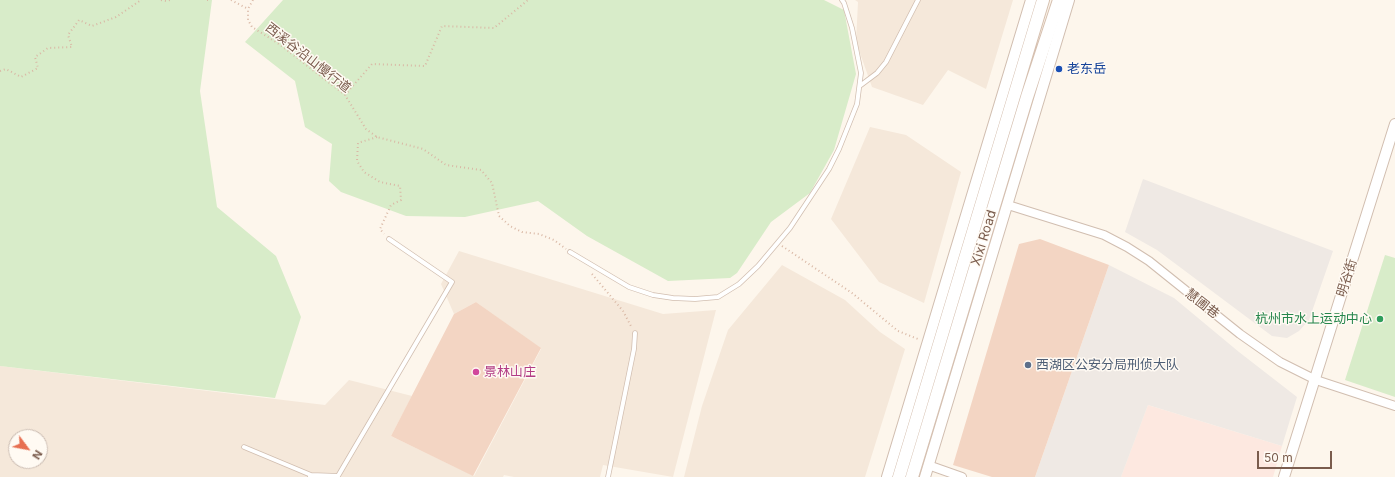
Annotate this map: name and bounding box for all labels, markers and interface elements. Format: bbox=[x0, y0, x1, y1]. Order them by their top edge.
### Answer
street label: 西溪谷沿山慢行道 bbox=[262, 20, 354, 96]
place label: 老东岳 bbox=[1067, 61, 1106, 77]
marker: 老东岳 bbox=[1054, 64, 1064, 74]
street label: Xixi Road bbox=[968, 208, 1000, 268]
street label: 明谷街 bbox=[1334, 257, 1360, 299]
street label: 慧圃巷 bbox=[1182, 286, 1222, 322]
place label: 杭州市水上运动中心 bbox=[1255, 311, 1372, 327]
marker: 杭州市水上运动中心 bbox=[1375, 314, 1385, 324]
place label: 西湖区公安分局刑侦大队 bbox=[1036, 357, 1179, 373]
marker: 西湖区公安分局刑侦大队 bbox=[1023, 360, 1033, 370]
place label: 景林山庄 bbox=[484, 364, 536, 380]
marker: 景林山庄 bbox=[471, 367, 481, 377]
north arrow bbox=[8, 429, 48, 469]
scale bar bbox=[1259, 443, 1334, 469]
text: N bbox=[29, 448, 45, 462]
text: 50 m bbox=[1264, 450, 1293, 465]

